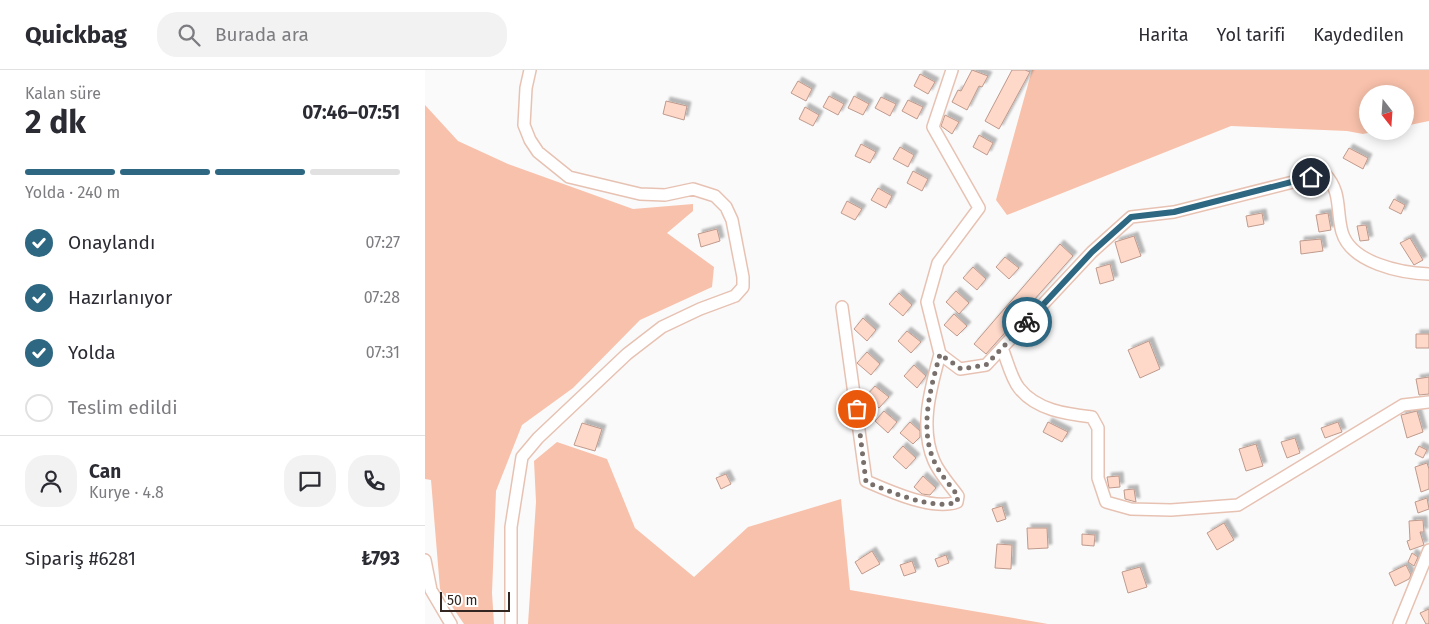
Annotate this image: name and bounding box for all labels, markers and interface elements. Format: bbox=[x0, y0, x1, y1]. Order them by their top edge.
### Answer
search box bbox=[157, 12, 507, 57]
text: Quickbag bbox=[25, 21, 127, 49]
icon: search bbox=[175, 21, 203, 49]
text: Burada ara bbox=[215, 23, 309, 46]
text: Harita bbox=[1138, 24, 1189, 46]
text: Yol tarifi bbox=[1217, 24, 1285, 46]
text: Kaydedilen bbox=[1313, 24, 1404, 46]
text: Kalan süre bbox=[25, 84, 101, 103]
north arrow bbox=[1359, 85, 1414, 140]
map controls bbox=[1359, 85, 1414, 140]
text: 07:46–07:51 bbox=[302, 101, 400, 124]
text: 2 dk bbox=[25, 103, 86, 141]
pin bbox=[1290, 156, 1332, 198]
icon: home bbox=[1297, 163, 1325, 191]
text: Yolda · 240 m bbox=[25, 183, 120, 202]
icon: check bbox=[25, 229, 53, 257]
text: Onaylandı bbox=[68, 231, 155, 254]
text: 07:27 bbox=[366, 233, 400, 252]
icon: check bbox=[25, 284, 53, 312]
text: Hazırlanıyor bbox=[68, 286, 172, 309]
text: 07:28 bbox=[364, 288, 400, 307]
courier bbox=[1002, 297, 1052, 347]
icon: bike bbox=[1013, 308, 1041, 336]
icon: check bbox=[25, 339, 53, 367]
text: Yolda bbox=[68, 341, 116, 364]
text: 07:31 bbox=[366, 343, 400, 362]
pin bbox=[836, 388, 878, 430]
icon: bag bbox=[843, 395, 871, 423]
text: Teslim edildi bbox=[68, 396, 178, 419]
button: person bbox=[25, 455, 77, 507]
button: chat bbox=[284, 455, 336, 507]
button: phone bbox=[348, 455, 400, 507]
text: Can bbox=[89, 460, 121, 483]
text: Kurye · 4.8 bbox=[89, 483, 164, 502]
text: Sipariş #6281 bbox=[25, 547, 136, 570]
text: ₺793 bbox=[361, 547, 400, 570]
scale bar bbox=[440, 589, 510, 612]
text: 50 m bbox=[447, 592, 478, 609]

